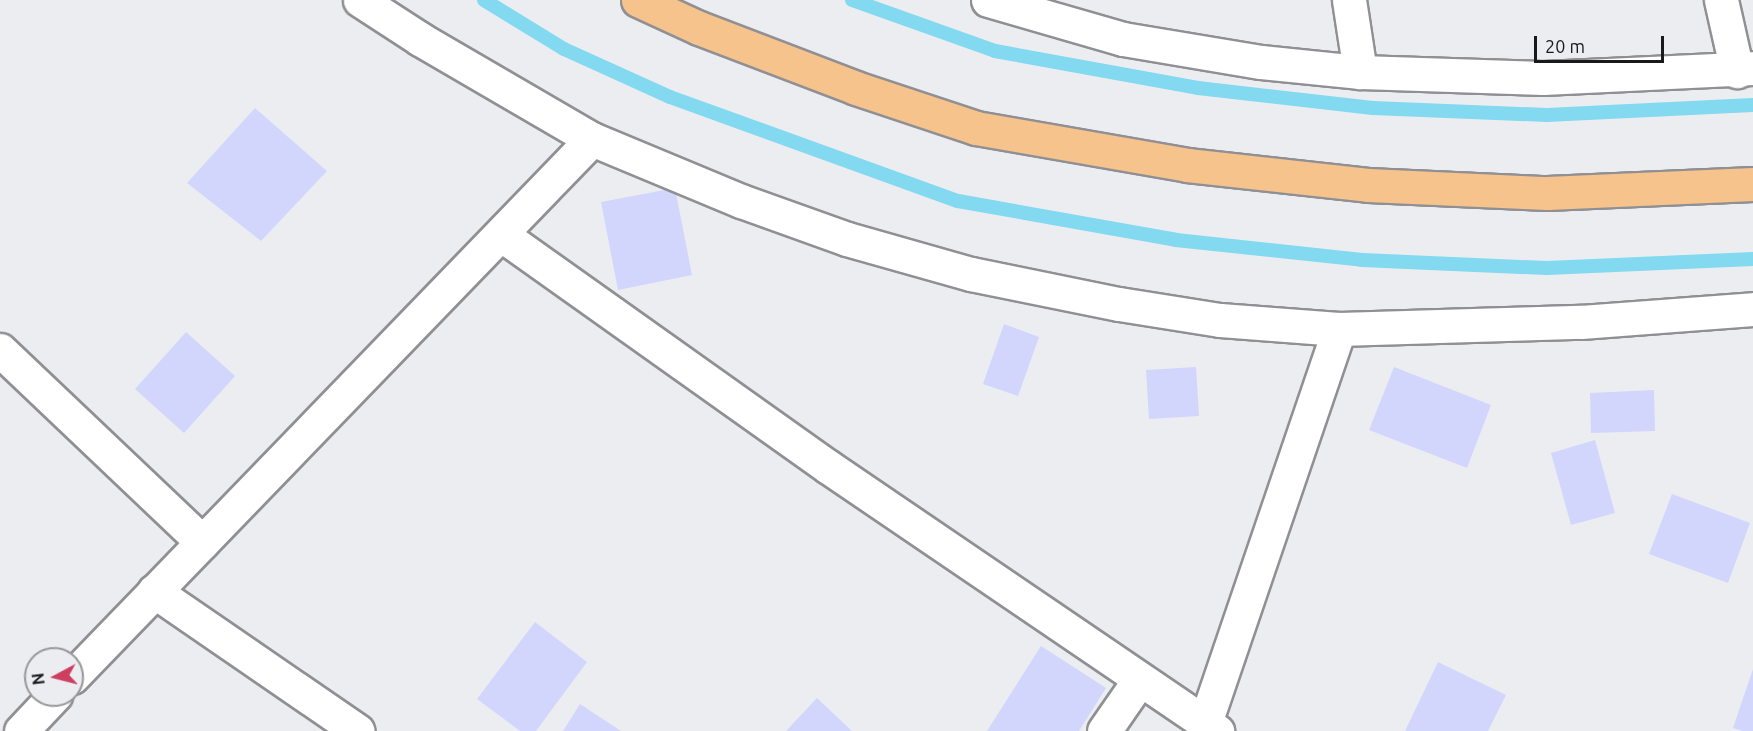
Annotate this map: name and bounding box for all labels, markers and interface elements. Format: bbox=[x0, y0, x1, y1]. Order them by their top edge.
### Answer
scale bar bbox=[1537, 24, 1668, 62]
text: 20 m bbox=[1545, 36, 1585, 56]
north arrow bbox=[24, 647, 84, 707]
text: N bbox=[28, 672, 48, 686]

